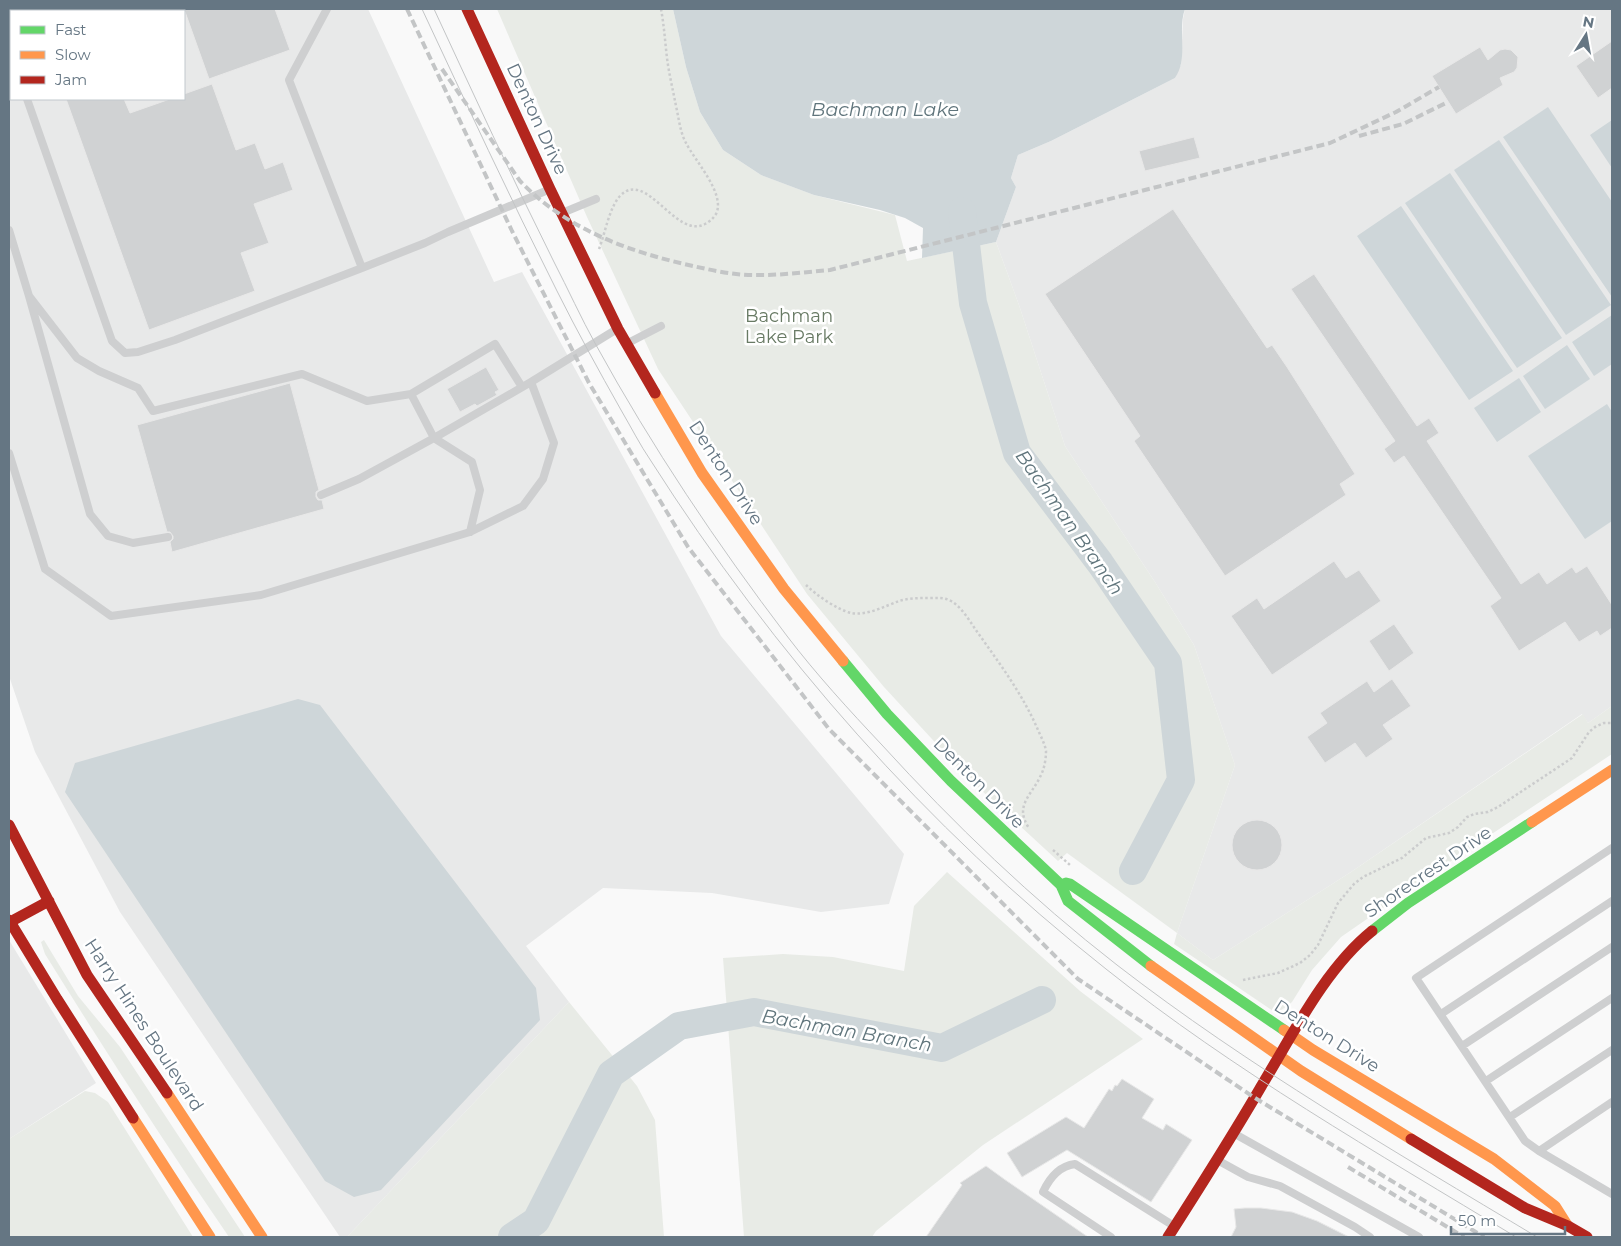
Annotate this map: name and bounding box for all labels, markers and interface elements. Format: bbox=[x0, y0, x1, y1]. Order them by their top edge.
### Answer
legend bbox=[10, 10, 185, 100]
north arrow bbox=[1561, 10, 1611, 60]
text: N bbox=[1581, 12, 1596, 32]
text: Fast bbox=[55, 20, 86, 39]
text: Slow bbox=[55, 45, 91, 64]
street label: Denton Drive bbox=[502, 60, 572, 178]
text: Jam bbox=[54, 70, 87, 89]
water label: Bachman Lake bbox=[811, 98, 959, 121]
park label: Bachman Lake Park bbox=[745, 305, 833, 348]
street label: Denton Drive bbox=[684, 417, 768, 529]
water label: Bachman Branch bbox=[1011, 445, 1128, 599]
street label: Denton Drive bbox=[929, 733, 1029, 833]
street label: Shorecrest Drive bbox=[1360, 821, 1496, 923]
street label: Harry Hines Boulevard bbox=[80, 934, 208, 1116]
street label: Denton Drive bbox=[1270, 995, 1384, 1077]
water label: Bachman Branch bbox=[760, 1004, 934, 1057]
scale bar bbox=[1451, 1204, 1565, 1236]
text: 50 m bbox=[1458, 1211, 1496, 1230]

